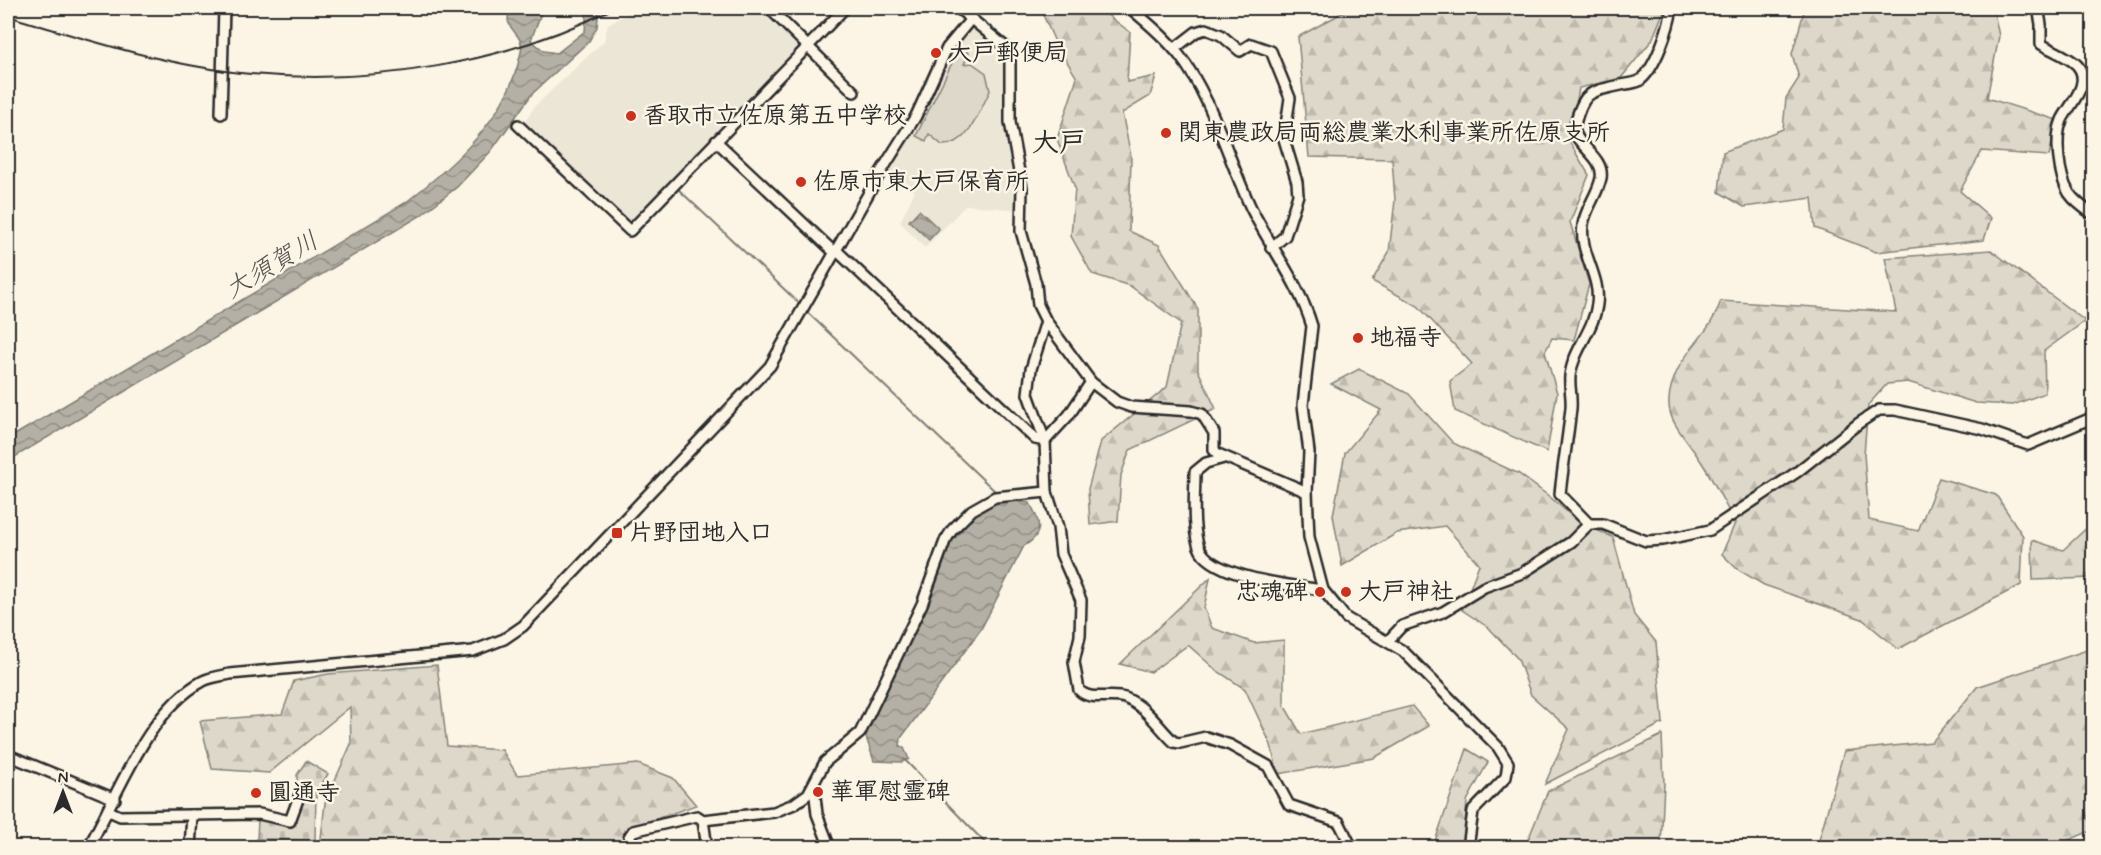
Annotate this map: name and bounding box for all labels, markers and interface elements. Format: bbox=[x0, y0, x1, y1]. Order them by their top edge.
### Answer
place label: 大戸郵便局 bbox=[948, 38, 1068, 69]
marker: 大戸郵便局 bbox=[929, 46, 943, 60]
place label: 香取市立佐原第五中学校 bbox=[643, 101, 907, 132]
marker: 香取市立佐原第五中学校 bbox=[624, 109, 638, 123]
place label: 関東農政局両総農業水利事業所佐原支所 bbox=[1178, 118, 1610, 149]
district label: 大戸 bbox=[1032, 126, 1086, 161]
marker: 関東農政局両総農業水利事業所佐原支所 bbox=[1159, 126, 1173, 140]
place label: 佐原市東大戸保育所 bbox=[813, 167, 1029, 198]
marker: 佐原市東大戸保育所 bbox=[794, 175, 808, 189]
water label: 大須賀川 bbox=[219, 225, 325, 307]
place label: 地福寺 bbox=[1370, 323, 1442, 354]
marker: 地福寺 bbox=[1351, 331, 1365, 345]
place label: 片野団地入口 bbox=[629, 518, 773, 549]
marker: 片野団地入口 bbox=[610, 526, 624, 540]
place label: 忠魂碑 bbox=[1236, 577, 1308, 608]
place label: 大戸神社 bbox=[1358, 577, 1454, 608]
marker: 忠魂碑 bbox=[1313, 585, 1327, 599]
marker: 大戸神社 bbox=[1339, 585, 1353, 599]
north arrow bbox=[33, 762, 93, 822]
text: N bbox=[58, 768, 68, 789]
place label: 華軍慰霊碑 bbox=[830, 777, 950, 808]
place label: 圓通寺 bbox=[268, 778, 340, 809]
marker: 華軍慰霊碑 bbox=[811, 785, 825, 799]
marker: 圓通寺 bbox=[249, 786, 263, 800]

